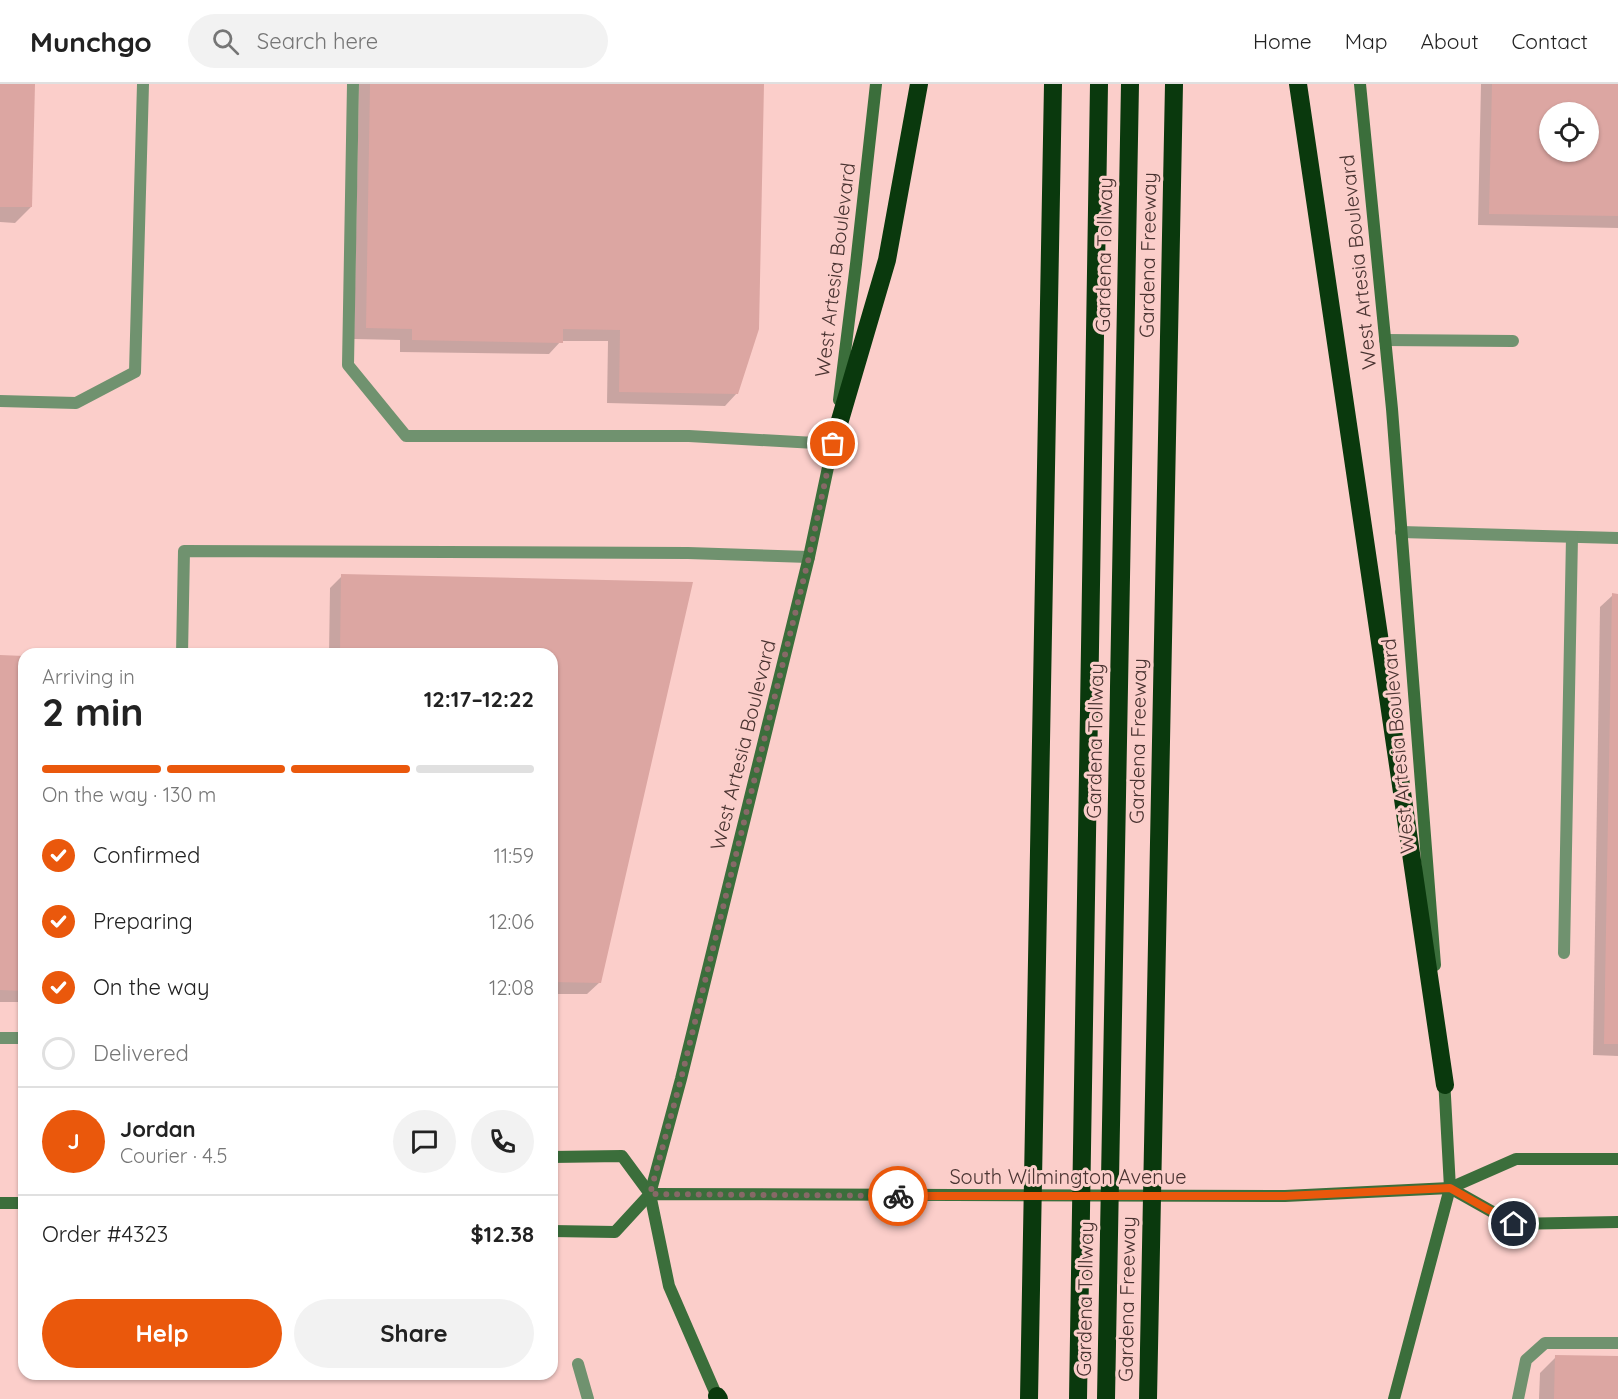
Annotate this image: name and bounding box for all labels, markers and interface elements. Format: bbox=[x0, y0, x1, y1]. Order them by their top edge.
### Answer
search box bbox=[188, 14, 608, 68]
text: Munchgo bbox=[30, 24, 152, 59]
icon: search bbox=[209, 25, 242, 58]
text: Search here bbox=[257, 27, 378, 55]
text: Home bbox=[1253, 28, 1312, 54]
text: Map bbox=[1345, 28, 1388, 54]
text: About bbox=[1421, 28, 1479, 54]
text: Contact bbox=[1512, 28, 1588, 54]
map controls bbox=[1539, 102, 1599, 162]
button: locate bbox=[1539, 102, 1599, 162]
street label: West Artesia Boulevard bbox=[1334, 153, 1381, 371]
street label: West Artesia Boulevard bbox=[809, 161, 860, 379]
street label: Gardena Freeway bbox=[1134, 172, 1161, 338]
street label: Gardena Tollway bbox=[1090, 177, 1117, 333]
pin bbox=[807, 418, 858, 469]
icon: bag bbox=[816, 427, 849, 460]
street label: West Artesia Boulevard bbox=[704, 637, 781, 853]
street label: West Artesia Boulevard bbox=[1376, 637, 1419, 855]
street label: Gardena Freeway bbox=[1124, 658, 1151, 824]
street label: Gardena Tollway bbox=[1081, 663, 1108, 819]
text: Arriving in bbox=[42, 664, 135, 689]
text: 12:17–12:22 bbox=[424, 685, 534, 713]
text: 2 min bbox=[42, 687, 144, 736]
text: On the way · 130 m bbox=[42, 782, 216, 807]
icon: check bbox=[42, 839, 75, 872]
text: Confirmed bbox=[93, 841, 200, 869]
text: 11:59 bbox=[493, 843, 534, 868]
icon: check bbox=[42, 905, 75, 938]
text: Preparing bbox=[93, 907, 193, 935]
text: 12:06 bbox=[489, 909, 534, 934]
icon: check bbox=[42, 971, 75, 1004]
text: On the way bbox=[93, 973, 209, 1001]
text: 12:08 bbox=[489, 975, 534, 1000]
text: Delivered bbox=[93, 1039, 189, 1067]
button: chat bbox=[393, 1110, 456, 1173]
button: phone bbox=[471, 1110, 534, 1173]
text: Jordan bbox=[120, 1115, 196, 1143]
text: J bbox=[67, 1127, 80, 1155]
text: Courier · 4.5 bbox=[120, 1143, 227, 1168]
street label: South Wilmington Avenue bbox=[949, 1164, 1187, 1189]
courier bbox=[868, 1166, 928, 1226]
icon: bike bbox=[882, 1180, 915, 1213]
pin bbox=[1488, 1198, 1539, 1249]
icon: home bbox=[1497, 1207, 1530, 1240]
street label: Gardena Freeway bbox=[1113, 1216, 1140, 1382]
text: Order #4323 bbox=[42, 1220, 168, 1248]
text: $12.38 bbox=[470, 1220, 534, 1248]
street label: Gardena Tollway bbox=[1071, 1221, 1098, 1377]
button: Help bbox=[42, 1299, 282, 1368]
button: Share bbox=[294, 1299, 534, 1368]

